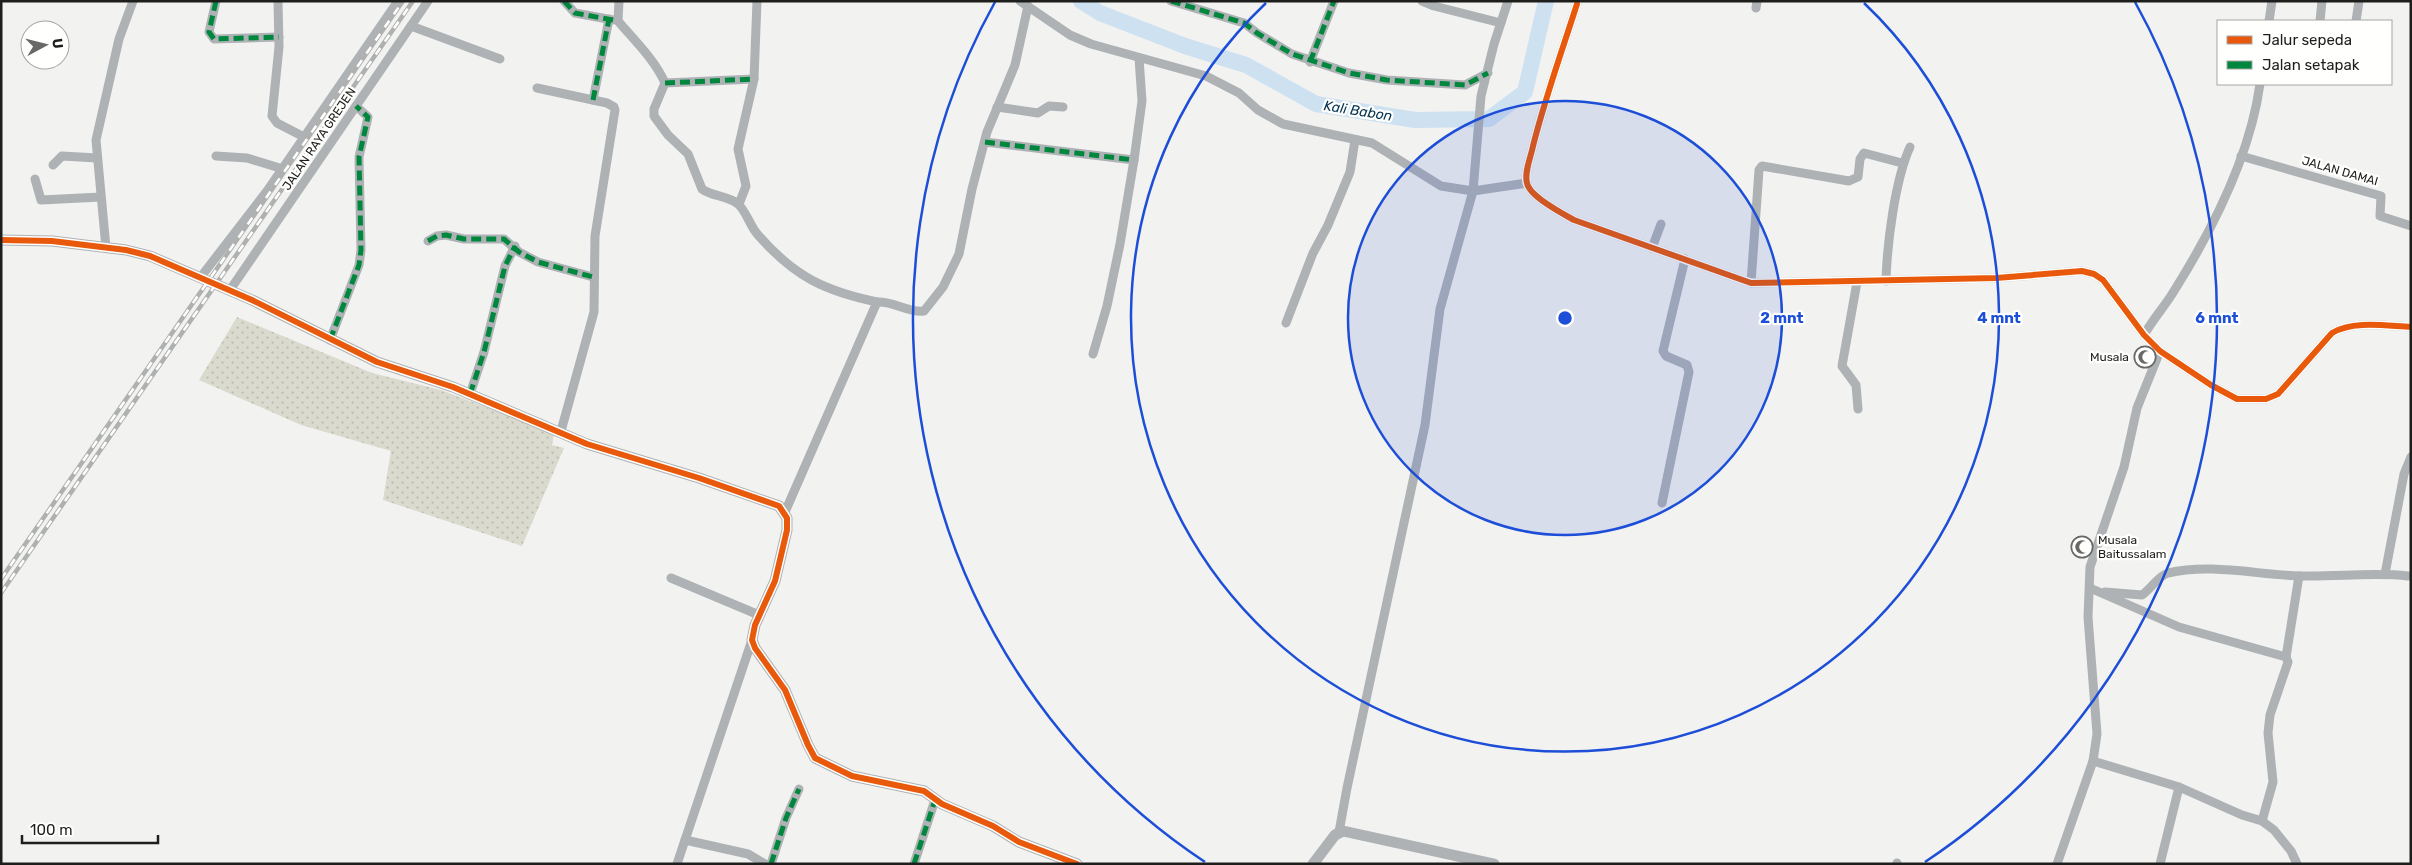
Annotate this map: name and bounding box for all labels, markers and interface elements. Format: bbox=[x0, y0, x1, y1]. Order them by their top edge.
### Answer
north arrow bbox=[20, 20, 70, 70]
legend bbox=[2217, 20, 2392, 85]
text: Jalur sepeda bbox=[2262, 31, 2352, 49]
text: U bbox=[48, 37, 66, 50]
text: Jalan setapak bbox=[2262, 56, 2360, 74]
street label: JALAN RAYA GREJEN bbox=[279, 85, 359, 193]
water label: Kali Babon bbox=[1322, 97, 1394, 125]
street label: JALAN DAMAI bbox=[2300, 153, 2380, 189]
centre of rings bbox=[1556, 309, 1574, 327]
text: 2 mnt bbox=[1760, 309, 1804, 327]
text: 4 mnt bbox=[1977, 309, 2021, 327]
text: 6 mnt bbox=[2195, 309, 2239, 327]
mosque icon: Musala bbox=[2133, 345, 2157, 369]
place label: Musala bbox=[2090, 350, 2129, 364]
place label: Musala Baitussalam bbox=[2098, 533, 2167, 561]
mosque icon: Musala Baitussalam bbox=[2070, 535, 2094, 559]
scale bar bbox=[22, 812, 159, 844]
text: 100 m bbox=[30, 821, 72, 839]

